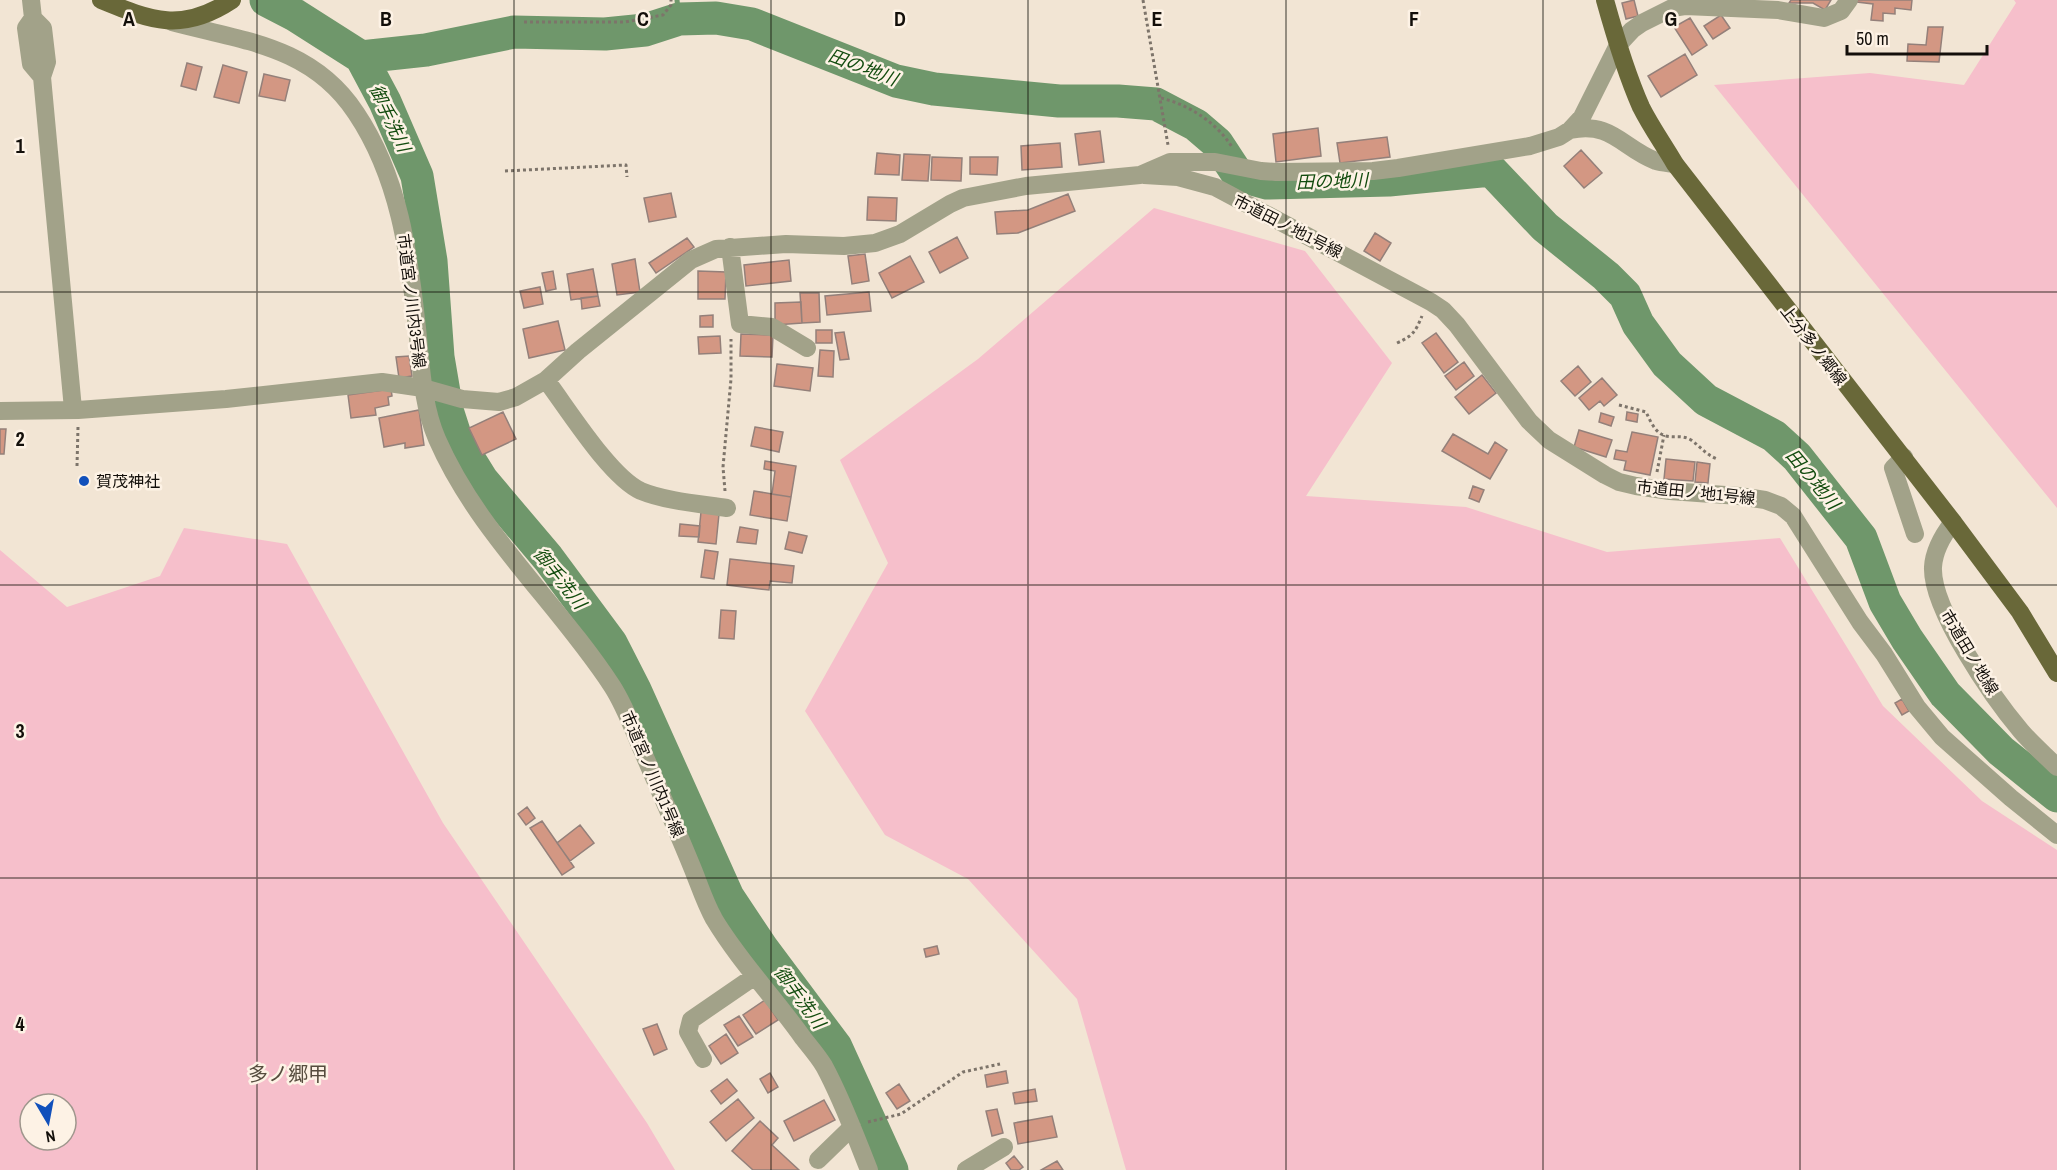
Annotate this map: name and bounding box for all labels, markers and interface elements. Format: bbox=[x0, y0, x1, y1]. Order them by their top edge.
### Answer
text: A bbox=[123, 5, 135, 32]
text: B bbox=[380, 5, 392, 32]
text: C bbox=[637, 5, 649, 32]
text: D bbox=[894, 5, 906, 32]
text: E bbox=[1152, 5, 1163, 32]
text: F bbox=[1409, 5, 1419, 32]
text: G bbox=[1665, 5, 1677, 32]
scale bar bbox=[1847, 18, 1986, 56]
text: 50 m bbox=[1856, 26, 1889, 51]
water label: 田の地川 bbox=[825, 42, 903, 92]
water label: 御手洗川 bbox=[363, 80, 417, 158]
text: 1 bbox=[15, 132, 25, 159]
water label: 田の地川 bbox=[1296, 167, 1370, 195]
street label: 市道田ノ地1号線 bbox=[1230, 189, 1346, 263]
street label: 市道宮ノ川内3号線 bbox=[393, 233, 431, 369]
street label: 上分多ノ郷線 bbox=[1776, 300, 1852, 390]
text: 2 bbox=[15, 425, 25, 452]
water label: 田の地川 bbox=[1780, 443, 1847, 516]
place label: 賀茂神社 bbox=[96, 470, 160, 492]
marker: 賀茂神社 bbox=[77, 474, 91, 488]
street label: 市道田ノ地1号線 bbox=[1636, 475, 1756, 509]
water label: 御手洗川 bbox=[528, 542, 593, 616]
street label: 市道田ノ地線 bbox=[1936, 605, 2004, 699]
street label: 市道宮ノ川内1号線 bbox=[616, 707, 690, 841]
text: 3 bbox=[15, 717, 25, 744]
water label: 御手洗川 bbox=[769, 961, 832, 1035]
text: 4 bbox=[15, 1010, 25, 1037]
district label: 多ノ郷甲 bbox=[248, 1060, 328, 1087]
north arrow bbox=[18, 1092, 78, 1152]
text: N bbox=[44, 1125, 57, 1148]

